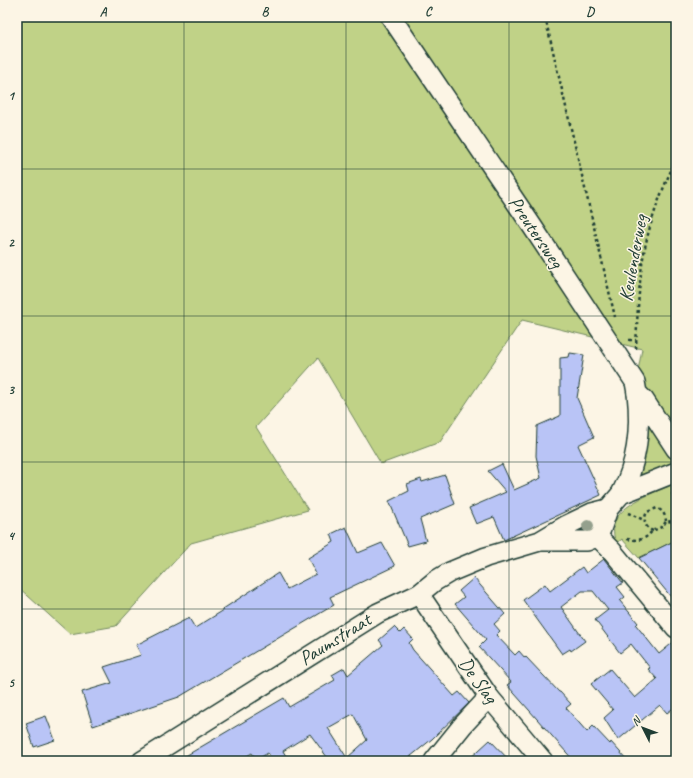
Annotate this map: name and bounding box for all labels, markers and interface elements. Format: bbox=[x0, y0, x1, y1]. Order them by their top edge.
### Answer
text: A bbox=[100, 4, 108, 20]
text: B bbox=[262, 4, 270, 20]
text: C bbox=[425, 4, 433, 20]
text: D bbox=[586, 4, 595, 20]
text: 1 bbox=[8, 88, 16, 104]
street label: Preutersweg bbox=[503, 191, 570, 274]
street label: Keulenderweg bbox=[613, 211, 653, 303]
text: 2 bbox=[8, 235, 15, 251]
text: 3 bbox=[8, 382, 15, 398]
text: 4 bbox=[8, 528, 16, 544]
street label: Paumstraat bbox=[294, 606, 378, 671]
street label: De Slag bbox=[453, 652, 504, 710]
text: 5 bbox=[8, 675, 15, 691]
north arrow bbox=[623, 708, 663, 748]
text: N bbox=[628, 712, 645, 729]

